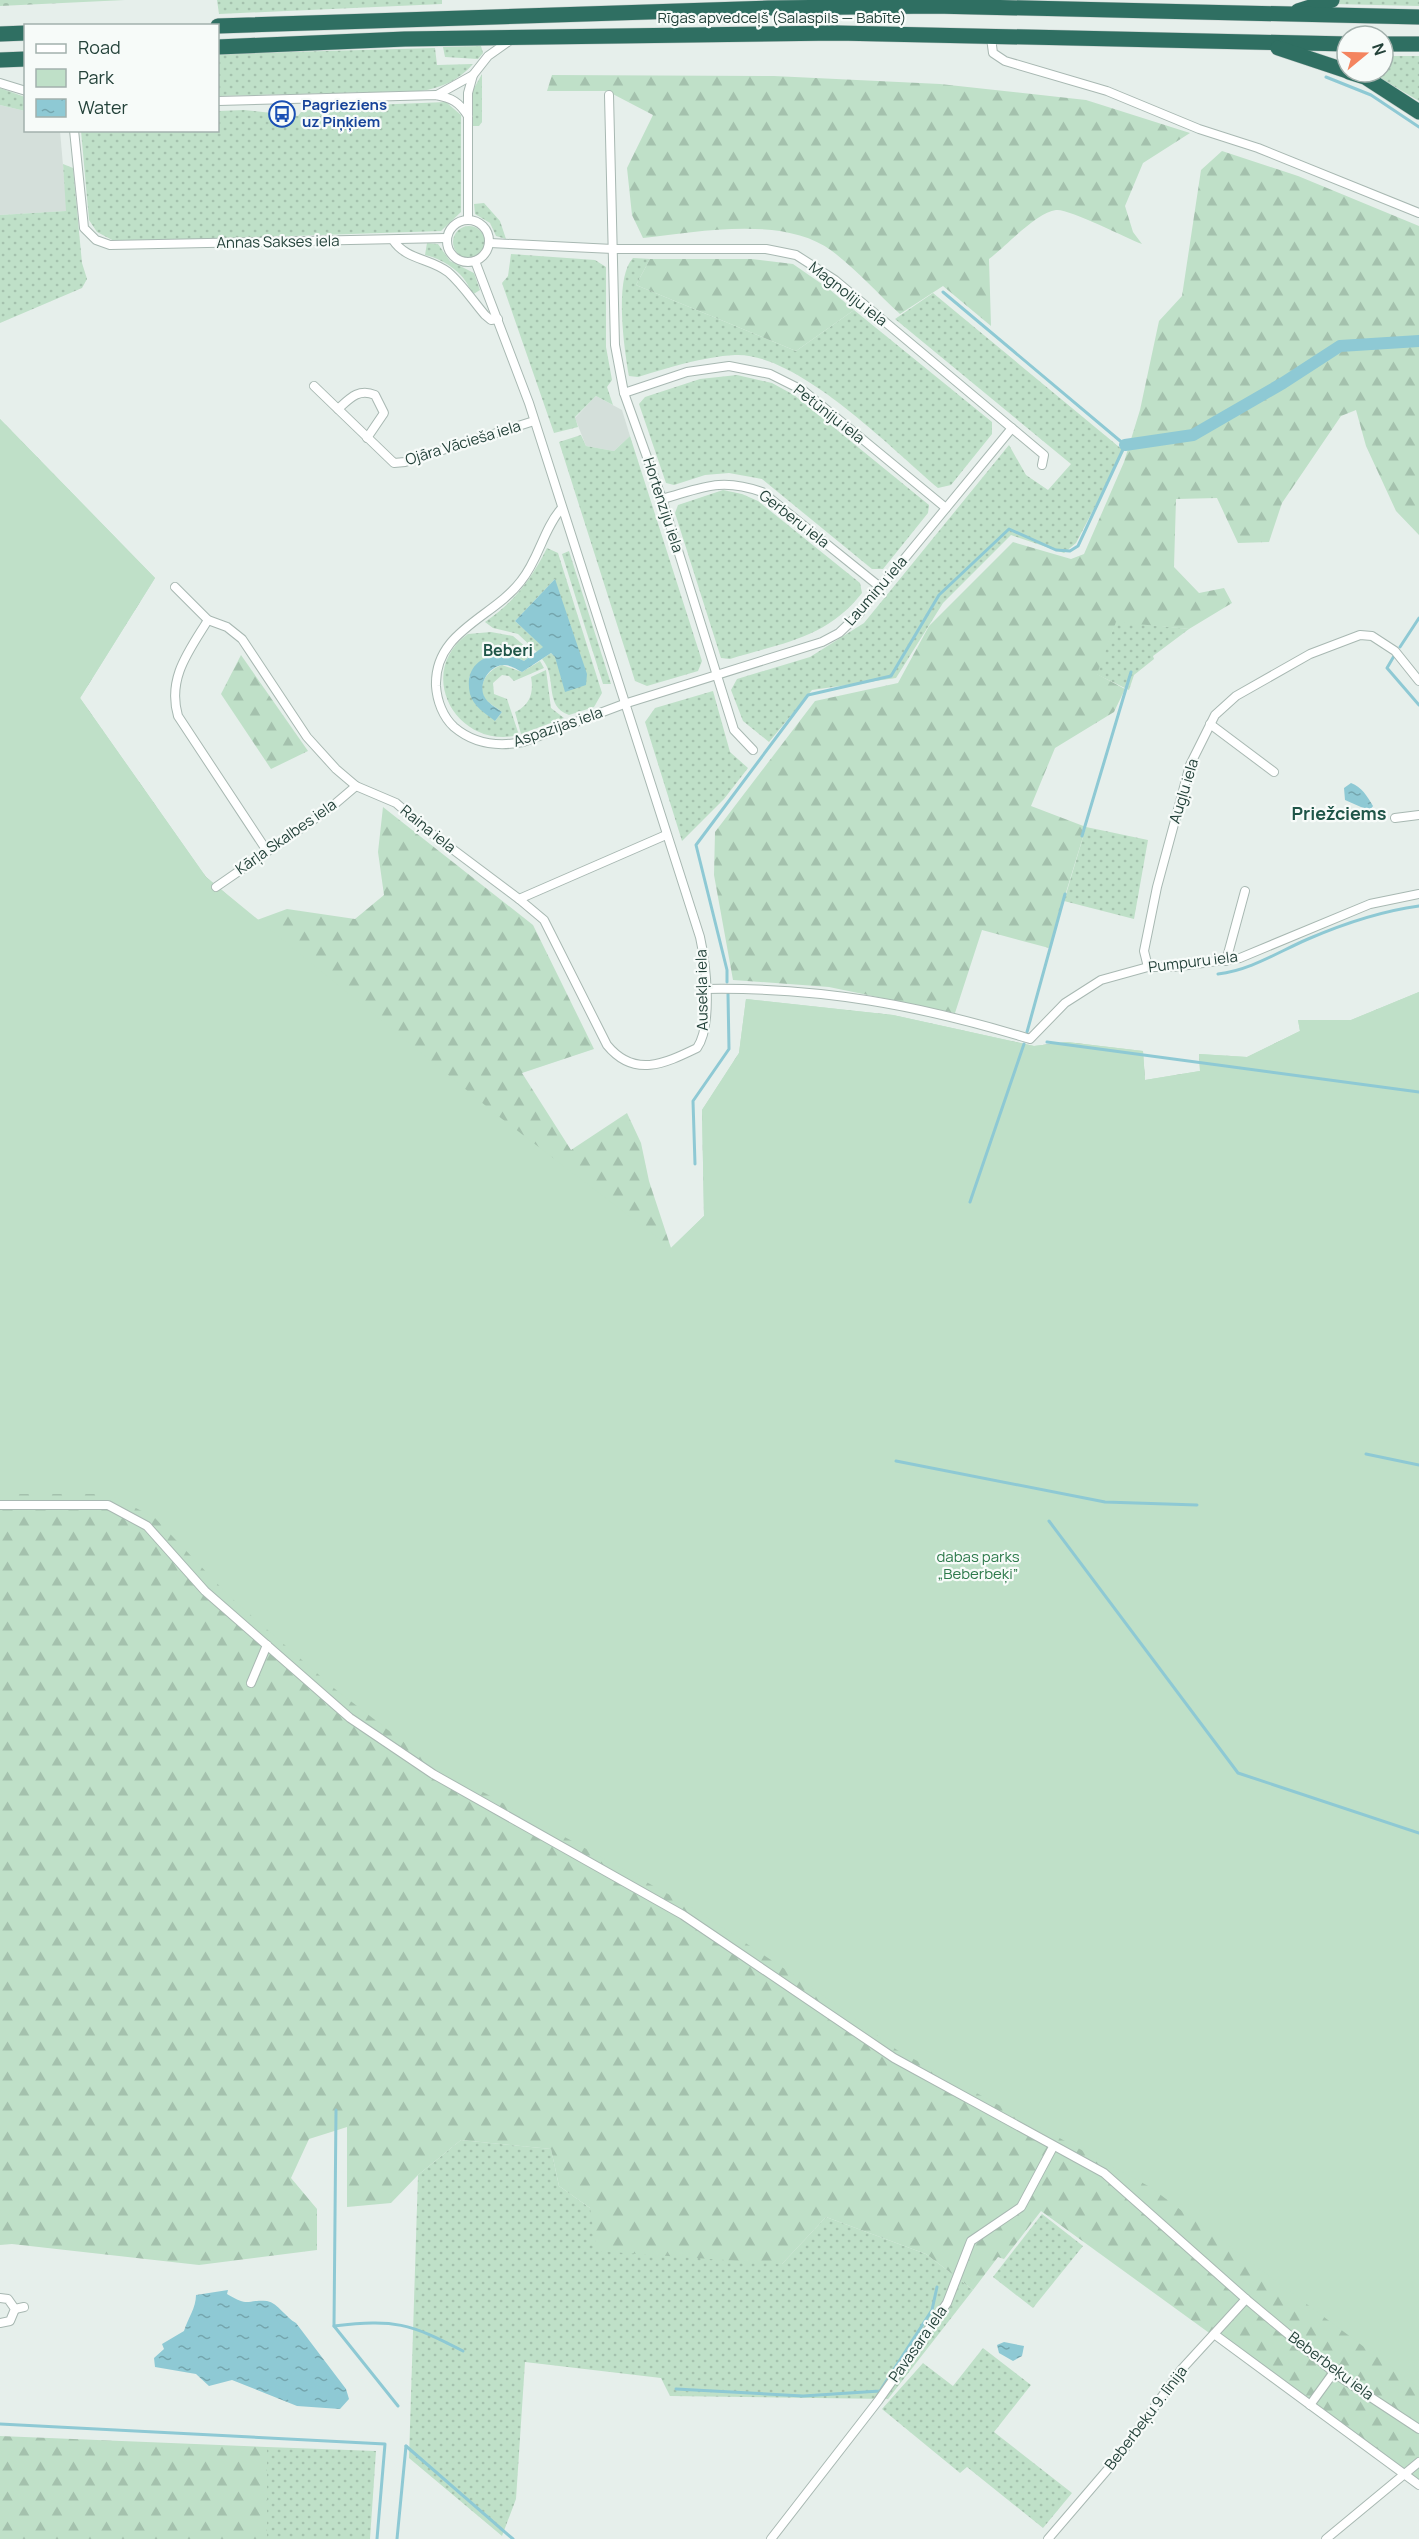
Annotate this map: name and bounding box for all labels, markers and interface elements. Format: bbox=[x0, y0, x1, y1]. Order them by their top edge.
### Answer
street label: Rīgas apvedceļš (Salaspils — Babīte) bbox=[658, 7, 906, 28]
legend bbox=[24, 24, 219, 132]
north arrow bbox=[1335, 24, 1395, 84]
text: Road bbox=[78, 35, 121, 59]
text: N bbox=[1367, 40, 1391, 58]
text: Park bbox=[78, 65, 115, 89]
place label: Pagrieziens uz Piņķiem bbox=[302, 94, 387, 132]
text: Water bbox=[78, 95, 128, 119]
bus stop icon: Pagrieziens uz Piņķiem bbox=[267, 99, 297, 129]
street label: Annas Sakses iela bbox=[216, 230, 340, 253]
street label: Magnoliju iela bbox=[805, 256, 892, 331]
street label: Petūniju iela bbox=[789, 379, 869, 448]
street label: Ojāra Vācieša iela bbox=[403, 415, 523, 470]
street label: Hortenziju iela bbox=[638, 455, 689, 555]
street label: Gerberu iela bbox=[755, 485, 834, 553]
street label: Laumiņu iela bbox=[839, 551, 912, 630]
district label: Beberi bbox=[483, 639, 533, 661]
street label: Aspazijas iela bbox=[510, 701, 605, 752]
street label: Augļu iela bbox=[1164, 756, 1203, 826]
street label: Kārļa Skalbes iela bbox=[231, 794, 340, 879]
street label: Raiņa iela bbox=[396, 800, 460, 857]
district label: Priežciems bbox=[1291, 801, 1387, 825]
street label: Pumpuru iela bbox=[1147, 946, 1239, 977]
street label: Ausekļa iela bbox=[690, 949, 713, 1031]
park label: dabas parks „Beberbeķi” bbox=[936, 1546, 1020, 1584]
street label: Pavasara iela bbox=[883, 2301, 952, 2386]
street label: Beberbeķu iela bbox=[1284, 2326, 1378, 2405]
street label: Beberbeķu 9. līnija bbox=[1099, 2361, 1192, 2474]

